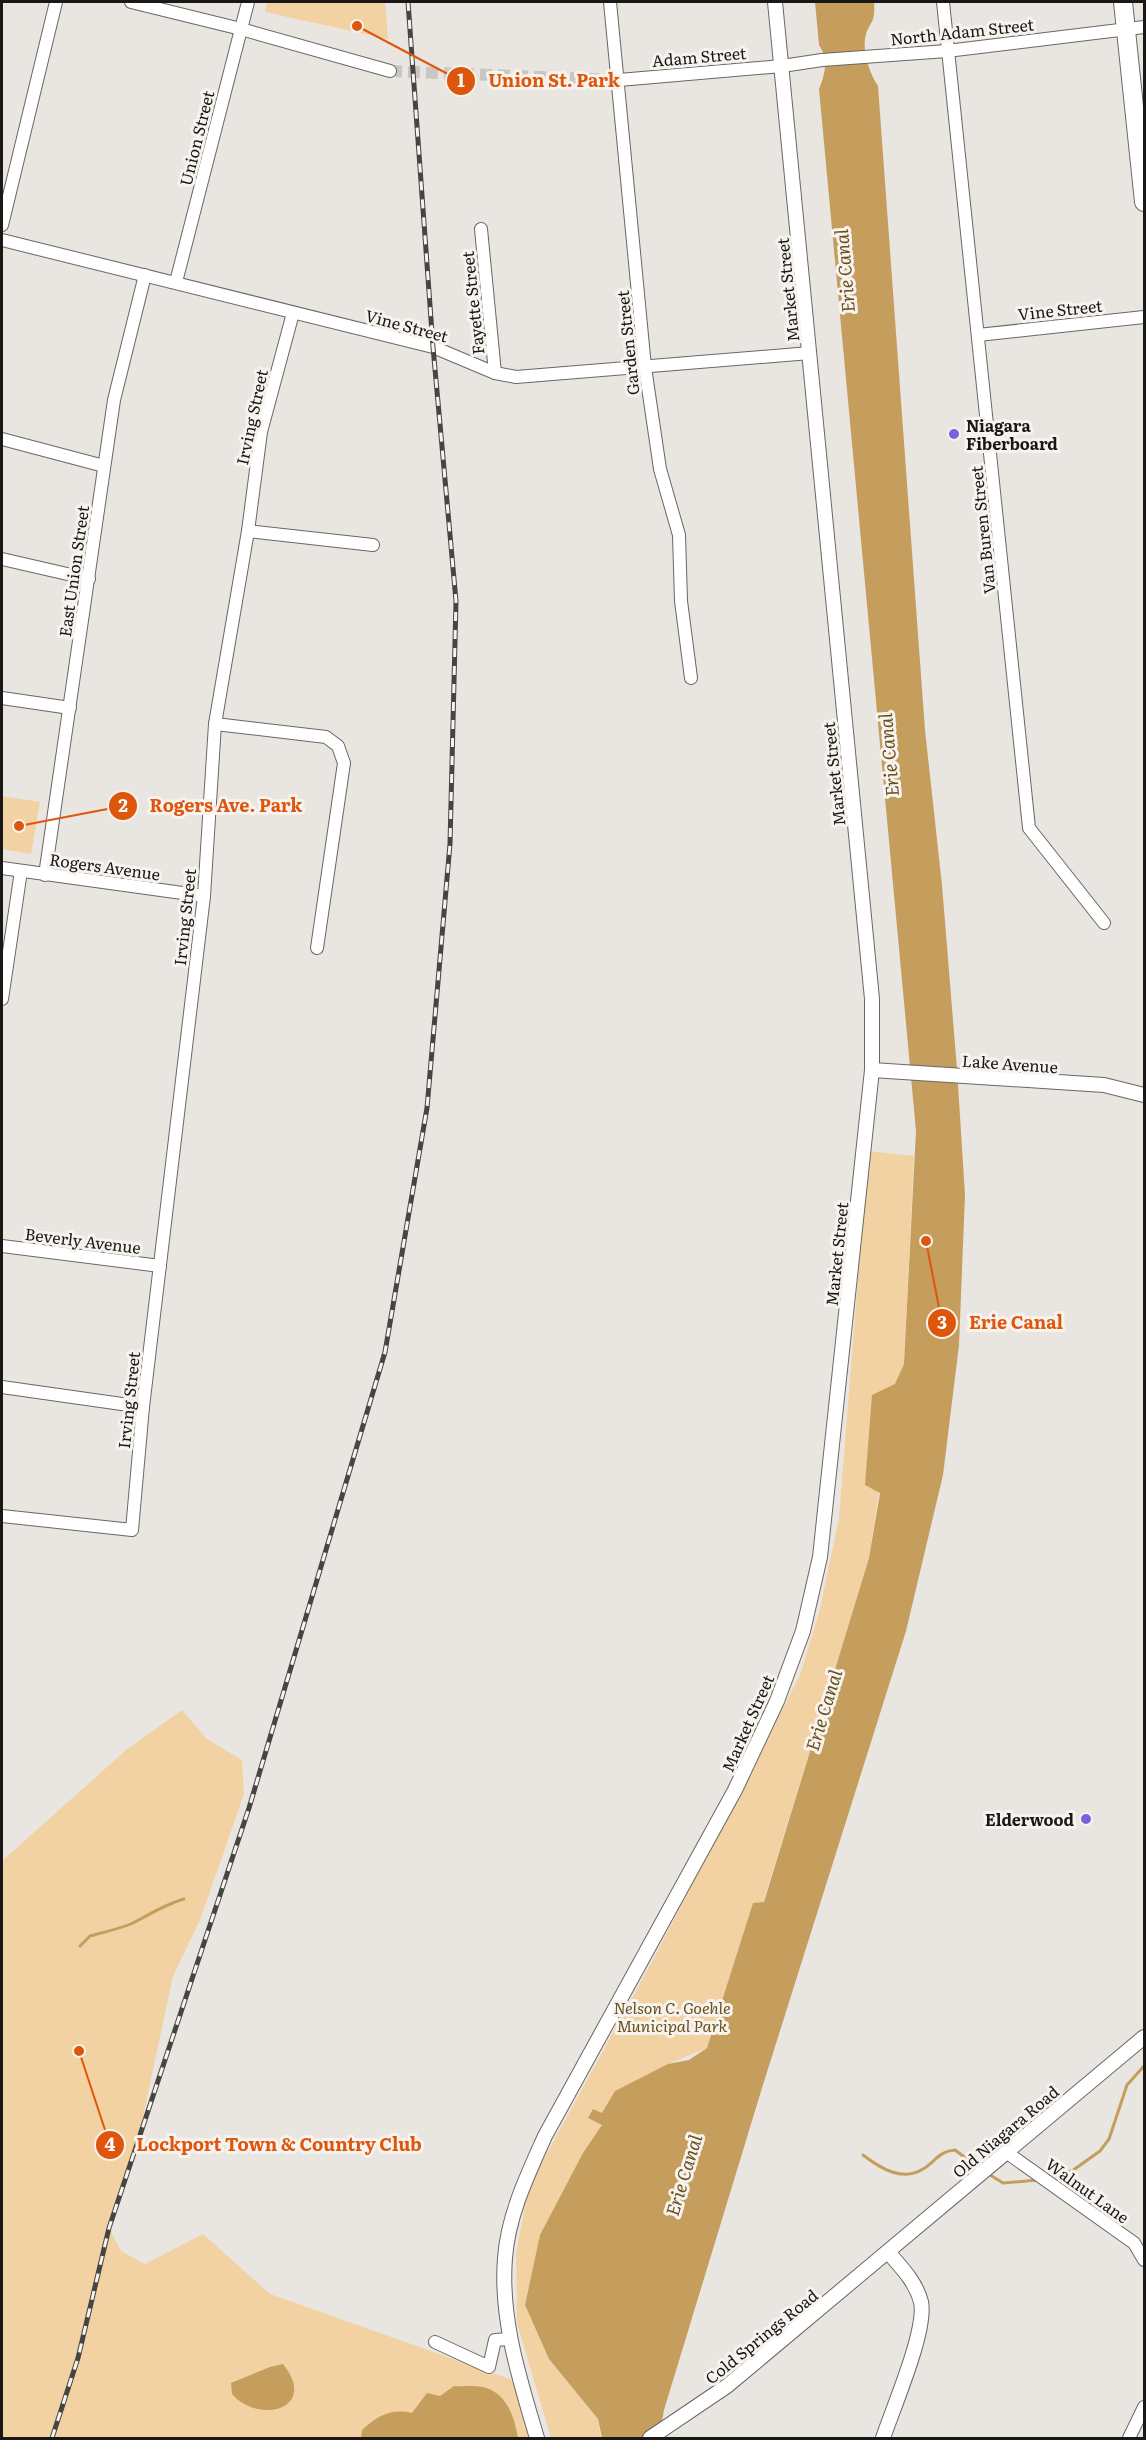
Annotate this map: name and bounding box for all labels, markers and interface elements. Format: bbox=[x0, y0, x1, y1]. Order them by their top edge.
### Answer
street label: North Adam Street bbox=[889, 11, 1035, 50]
street label: Adam Street bbox=[651, 40, 748, 72]
callout: Union St. Park bbox=[446, 63, 632, 99]
text: 1 bbox=[457, 66, 465, 93]
text: Union St. Park bbox=[488, 66, 621, 93]
street label: Union Street bbox=[173, 87, 220, 188]
water label: Erie Canal bbox=[827, 227, 861, 314]
street label: Market Street bbox=[770, 236, 804, 343]
street label: Fayette Street bbox=[455, 250, 489, 356]
street label: Garden Street bbox=[610, 289, 644, 397]
street label: Vine Street bbox=[1017, 293, 1104, 325]
street label: Vine Street bbox=[363, 302, 452, 348]
street label: Irving Street bbox=[229, 366, 273, 467]
place label: Niagara Fiberboard bbox=[966, 413, 1058, 455]
marker: Niagara Fiberboard bbox=[947, 427, 961, 441]
street label: Van Buren Street bbox=[963, 464, 1001, 595]
street label: East Union Street bbox=[52, 503, 94, 638]
water label: Erie Canal bbox=[871, 711, 905, 798]
street label: Market Street bbox=[816, 720, 850, 827]
callout: Rogers Ave. Park bbox=[108, 788, 314, 824]
text: 2 bbox=[118, 791, 128, 818]
text: Rogers Ave. Park bbox=[150, 791, 303, 818]
street label: Rogers Avenue bbox=[48, 846, 162, 886]
street label: Irving Street bbox=[167, 867, 201, 967]
street label: Lake Avenue bbox=[961, 1048, 1059, 1078]
street label: Market Street bbox=[819, 1200, 853, 1307]
street label: Beverly Avenue bbox=[24, 1221, 142, 1259]
callout: Erie Canal bbox=[927, 1305, 1075, 1341]
text: 3 bbox=[937, 1308, 947, 1335]
text: Erie Canal bbox=[969, 1308, 1064, 1335]
street label: Irving Street bbox=[111, 1350, 145, 1450]
water label: Erie Canal bbox=[798, 1665, 848, 1754]
street label: Market Street bbox=[715, 1670, 779, 1776]
place label: Elderwood bbox=[985, 1807, 1074, 1831]
marker: Elderwood bbox=[1079, 1812, 1093, 1826]
park label: Nelson C. Goehle Municipal Park bbox=[613, 1995, 731, 2037]
street label: Old Niagara Road bbox=[947, 2079, 1064, 2183]
callout: Lockport Town & Country Club bbox=[95, 2127, 434, 2163]
text: 4 bbox=[105, 2130, 116, 2157]
text: Lockport Town & Country Club bbox=[136, 2130, 422, 2157]
water label: Erie Canal bbox=[658, 2130, 708, 2219]
street label: Walnut Lane bbox=[1041, 2151, 1135, 2229]
street label: Cold Springs Road bbox=[699, 2283, 823, 2389]

